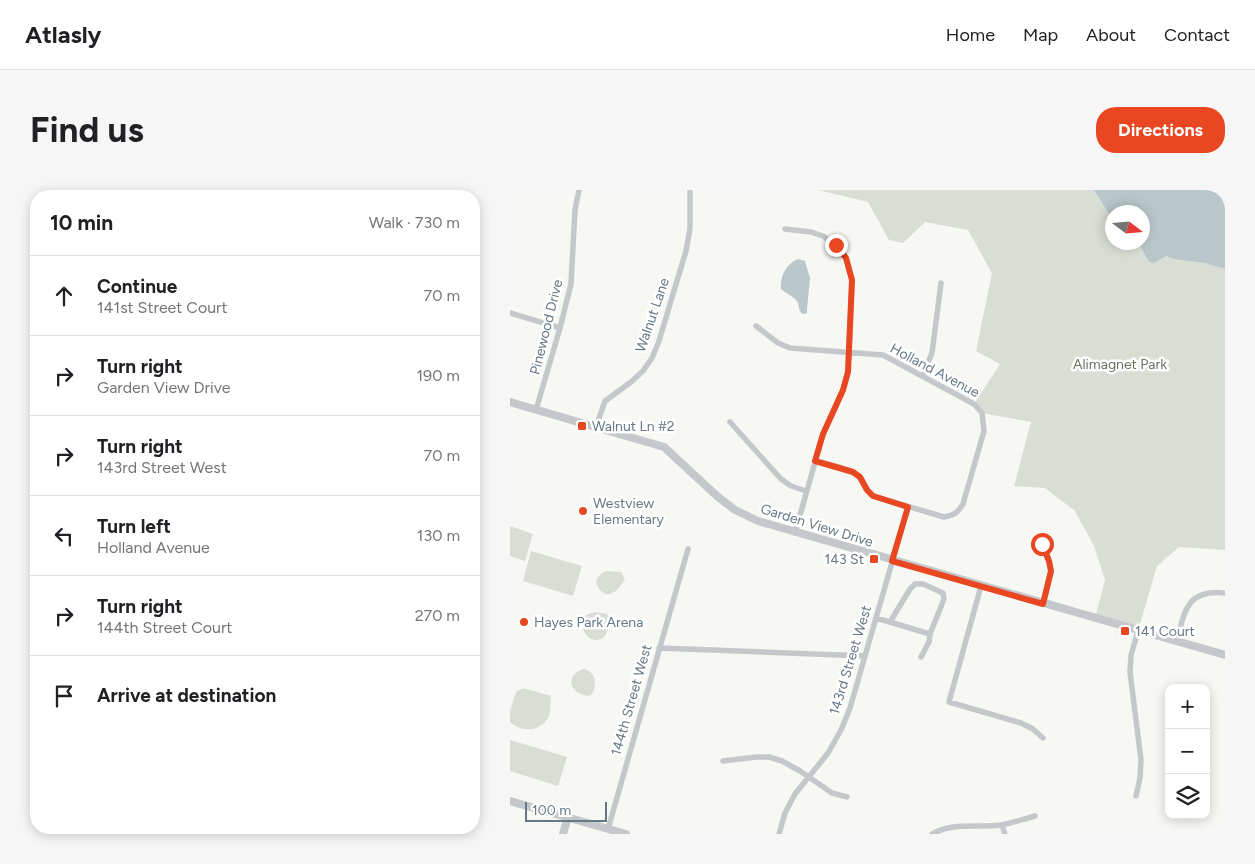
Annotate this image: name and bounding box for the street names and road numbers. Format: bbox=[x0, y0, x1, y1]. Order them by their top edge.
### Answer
street label: Walnut Lane bbox=[632, 275, 673, 354]
street label: Pinewood Drive bbox=[526, 277, 567, 377]
street label: Holland Avenue bbox=[887, 340, 983, 401]
street label: Garden View Drive bbox=[758, 500, 876, 551]
street label: 143rd Street West bbox=[826, 603, 875, 717]
street label: 144th Street West bbox=[607, 643, 655, 758]

